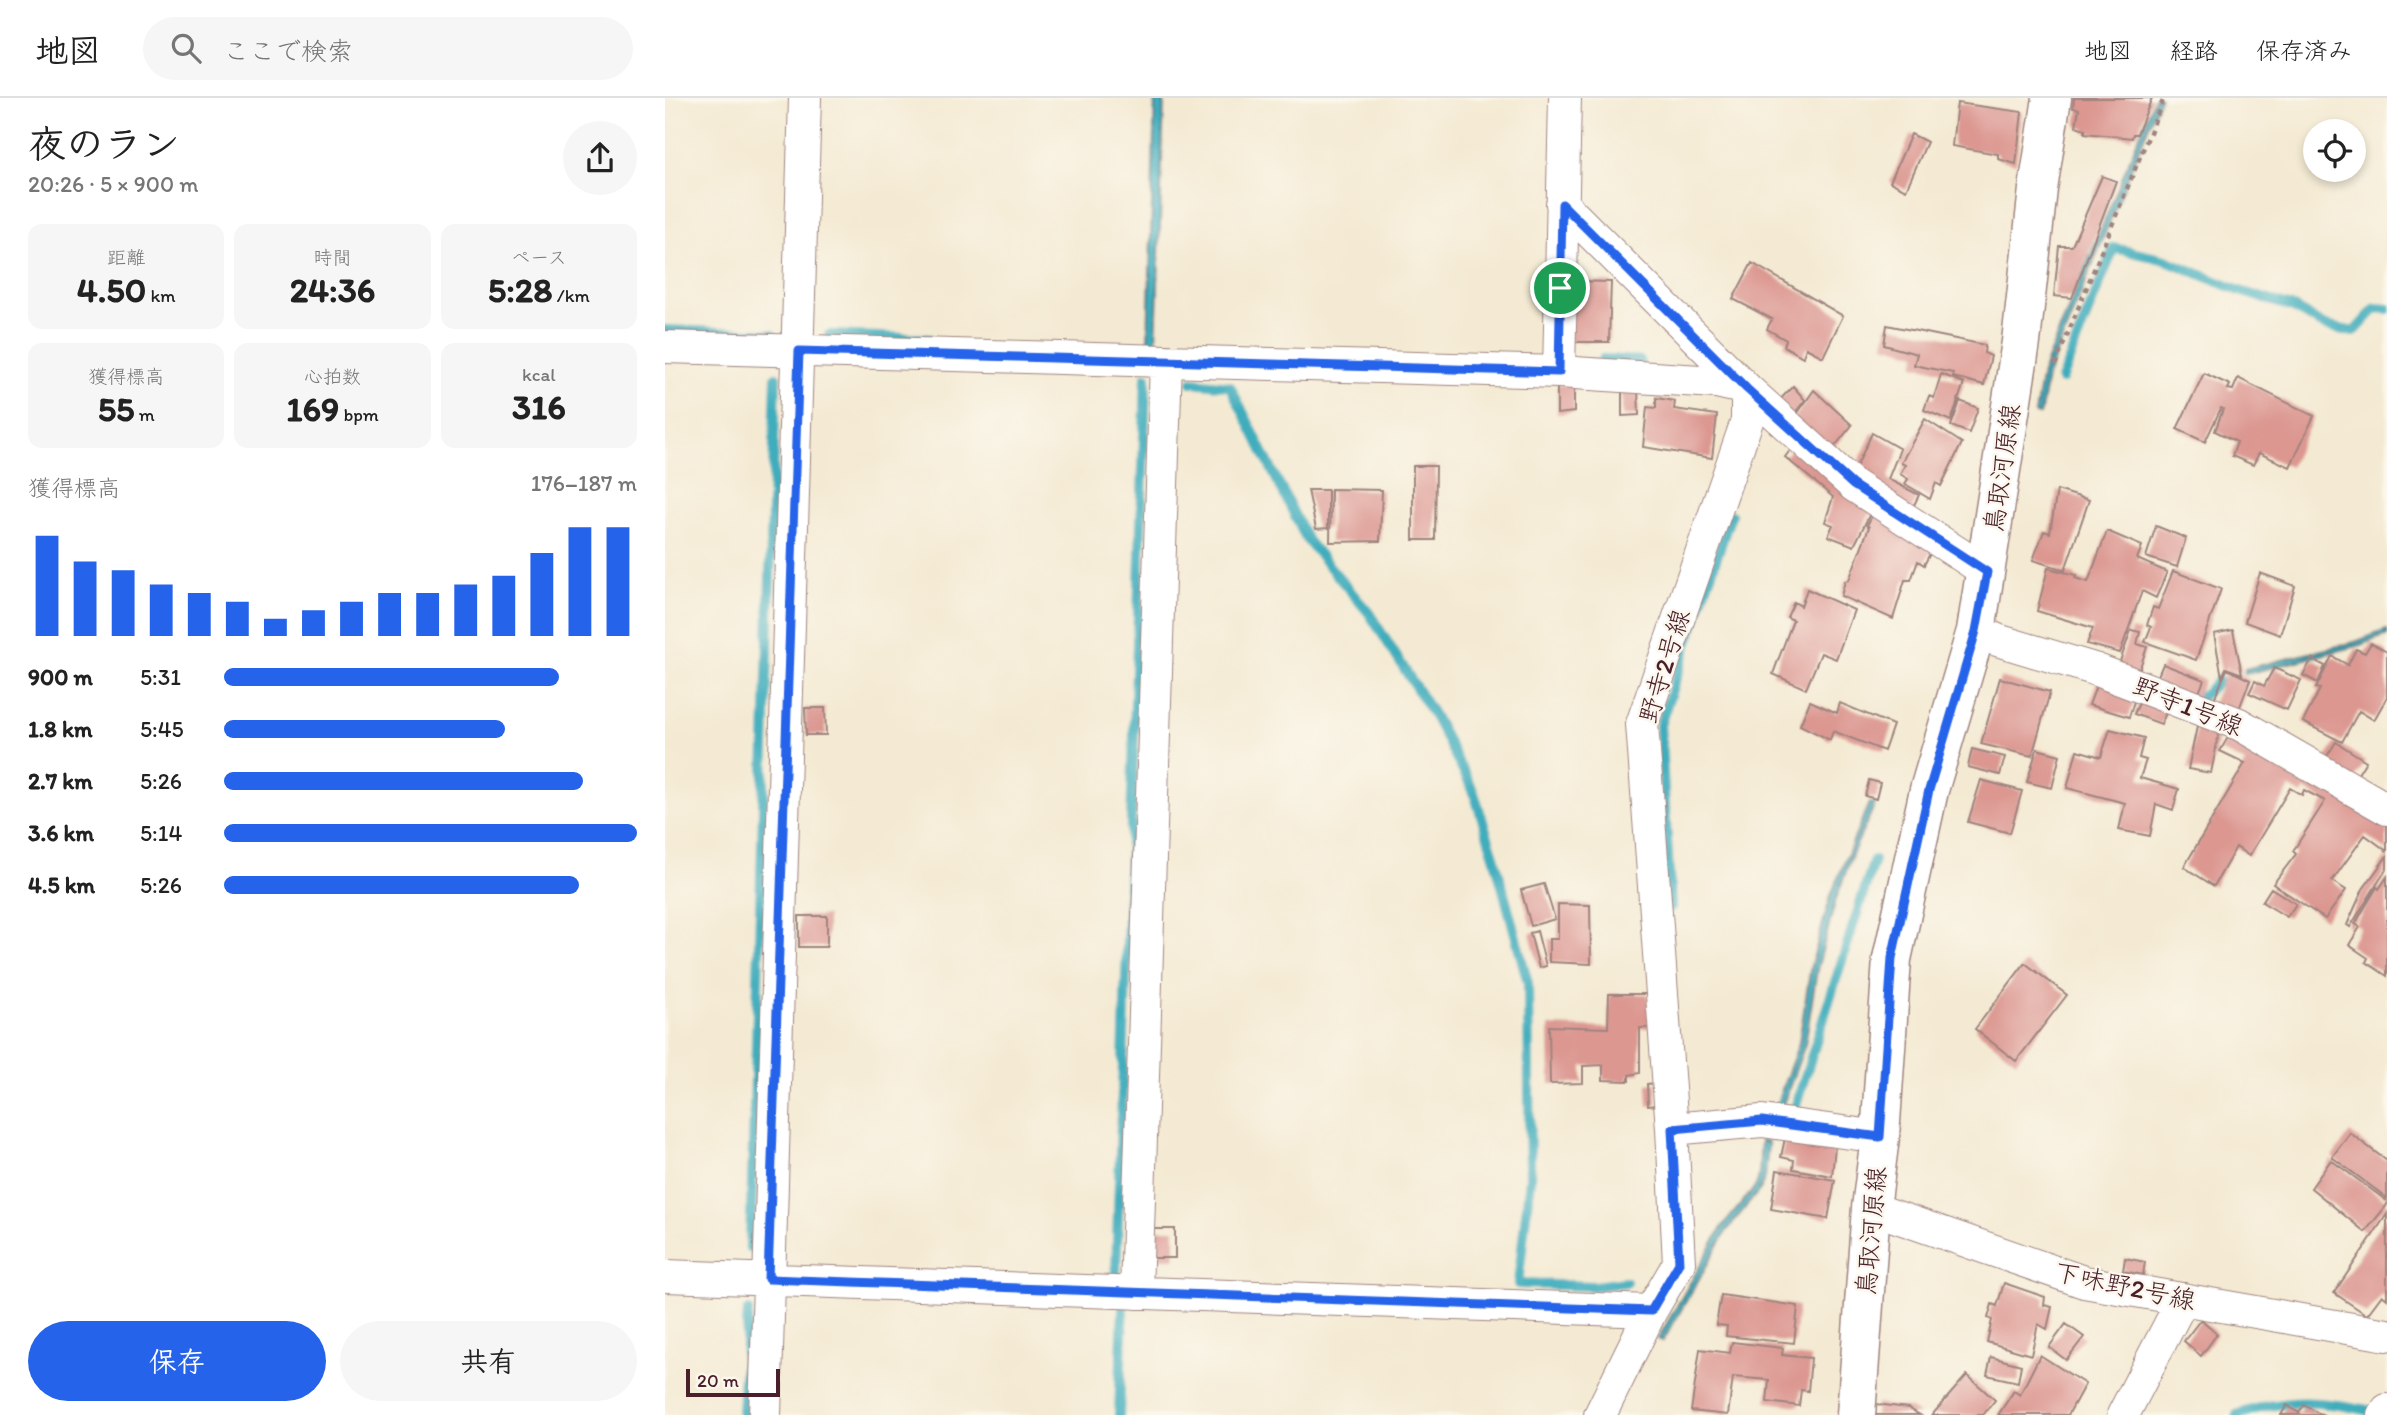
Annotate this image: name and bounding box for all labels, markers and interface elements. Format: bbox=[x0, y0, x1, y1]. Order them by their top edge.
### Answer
search box bbox=[143, 17, 633, 80]
icon: search bbox=[167, 29, 205, 67]
text: 地図 bbox=[35, 31, 101, 70]
text: ここで検索 bbox=[223, 35, 353, 67]
text: 地図 bbox=[2084, 36, 2132, 65]
text: 経路 bbox=[2170, 36, 2218, 65]
text: 保存済み bbox=[2256, 36, 2352, 65]
map controls bbox=[2303, 119, 2366, 182]
button: locate bbox=[2303, 119, 2366, 182]
text: 夜のラン bbox=[28, 121, 180, 167]
button: share bbox=[563, 121, 637, 195]
text: 20:26 · 5 × 900 m bbox=[28, 170, 199, 198]
text: 距離 bbox=[107, 246, 145, 269]
text: 時間 bbox=[313, 246, 352, 269]
text: ペース bbox=[511, 246, 567, 269]
pin bbox=[1530, 258, 1590, 318]
text: 4.50 bbox=[77, 269, 146, 311]
text: 24:36 bbox=[290, 269, 375, 311]
text: 5:28 bbox=[488, 269, 552, 311]
icon: arrive bbox=[1541, 269, 1579, 307]
text: km bbox=[146, 284, 176, 307]
text: /km bbox=[552, 284, 590, 307]
text: kcal bbox=[522, 363, 556, 386]
text: 獲得標高 bbox=[88, 365, 164, 388]
text: 心拍数 bbox=[304, 365, 361, 388]
text: 316 bbox=[512, 386, 566, 428]
text: 55 bbox=[98, 388, 134, 430]
text: 169 bbox=[286, 388, 339, 430]
street label: 鳥取河原線 bbox=[1977, 401, 2027, 535]
text: m bbox=[134, 403, 155, 426]
text: bpm bbox=[339, 403, 379, 426]
text: 176–187 m bbox=[531, 469, 637, 497]
text: 獲得標高 bbox=[28, 474, 120, 502]
street label: 野寺2号線 bbox=[1631, 605, 1697, 727]
text: 900 m bbox=[28, 663, 93, 691]
text: 5:31 bbox=[140, 663, 181, 691]
street label: 野寺1号線 bbox=[2128, 669, 2248, 743]
text: 1.8 km bbox=[28, 715, 93, 743]
text: 5:45 bbox=[140, 715, 184, 743]
text: 2.7 km bbox=[28, 767, 93, 795]
text: 5:26 bbox=[140, 767, 182, 795]
text: 3.6 km bbox=[28, 819, 94, 847]
text: 5:14 bbox=[140, 819, 182, 847]
text: 4.5 km bbox=[28, 871, 95, 899]
text: 5:26 bbox=[140, 871, 182, 899]
street label: 鳥取河原線 bbox=[1849, 1165, 1893, 1297]
street label: 下味野2号線 bbox=[2051, 1255, 2199, 1317]
button: 保存 bbox=[28, 1321, 326, 1401]
button: 共有 bbox=[340, 1321, 637, 1401]
scale bar bbox=[686, 1366, 781, 1398]
text: 20 m bbox=[697, 1369, 739, 1392]

